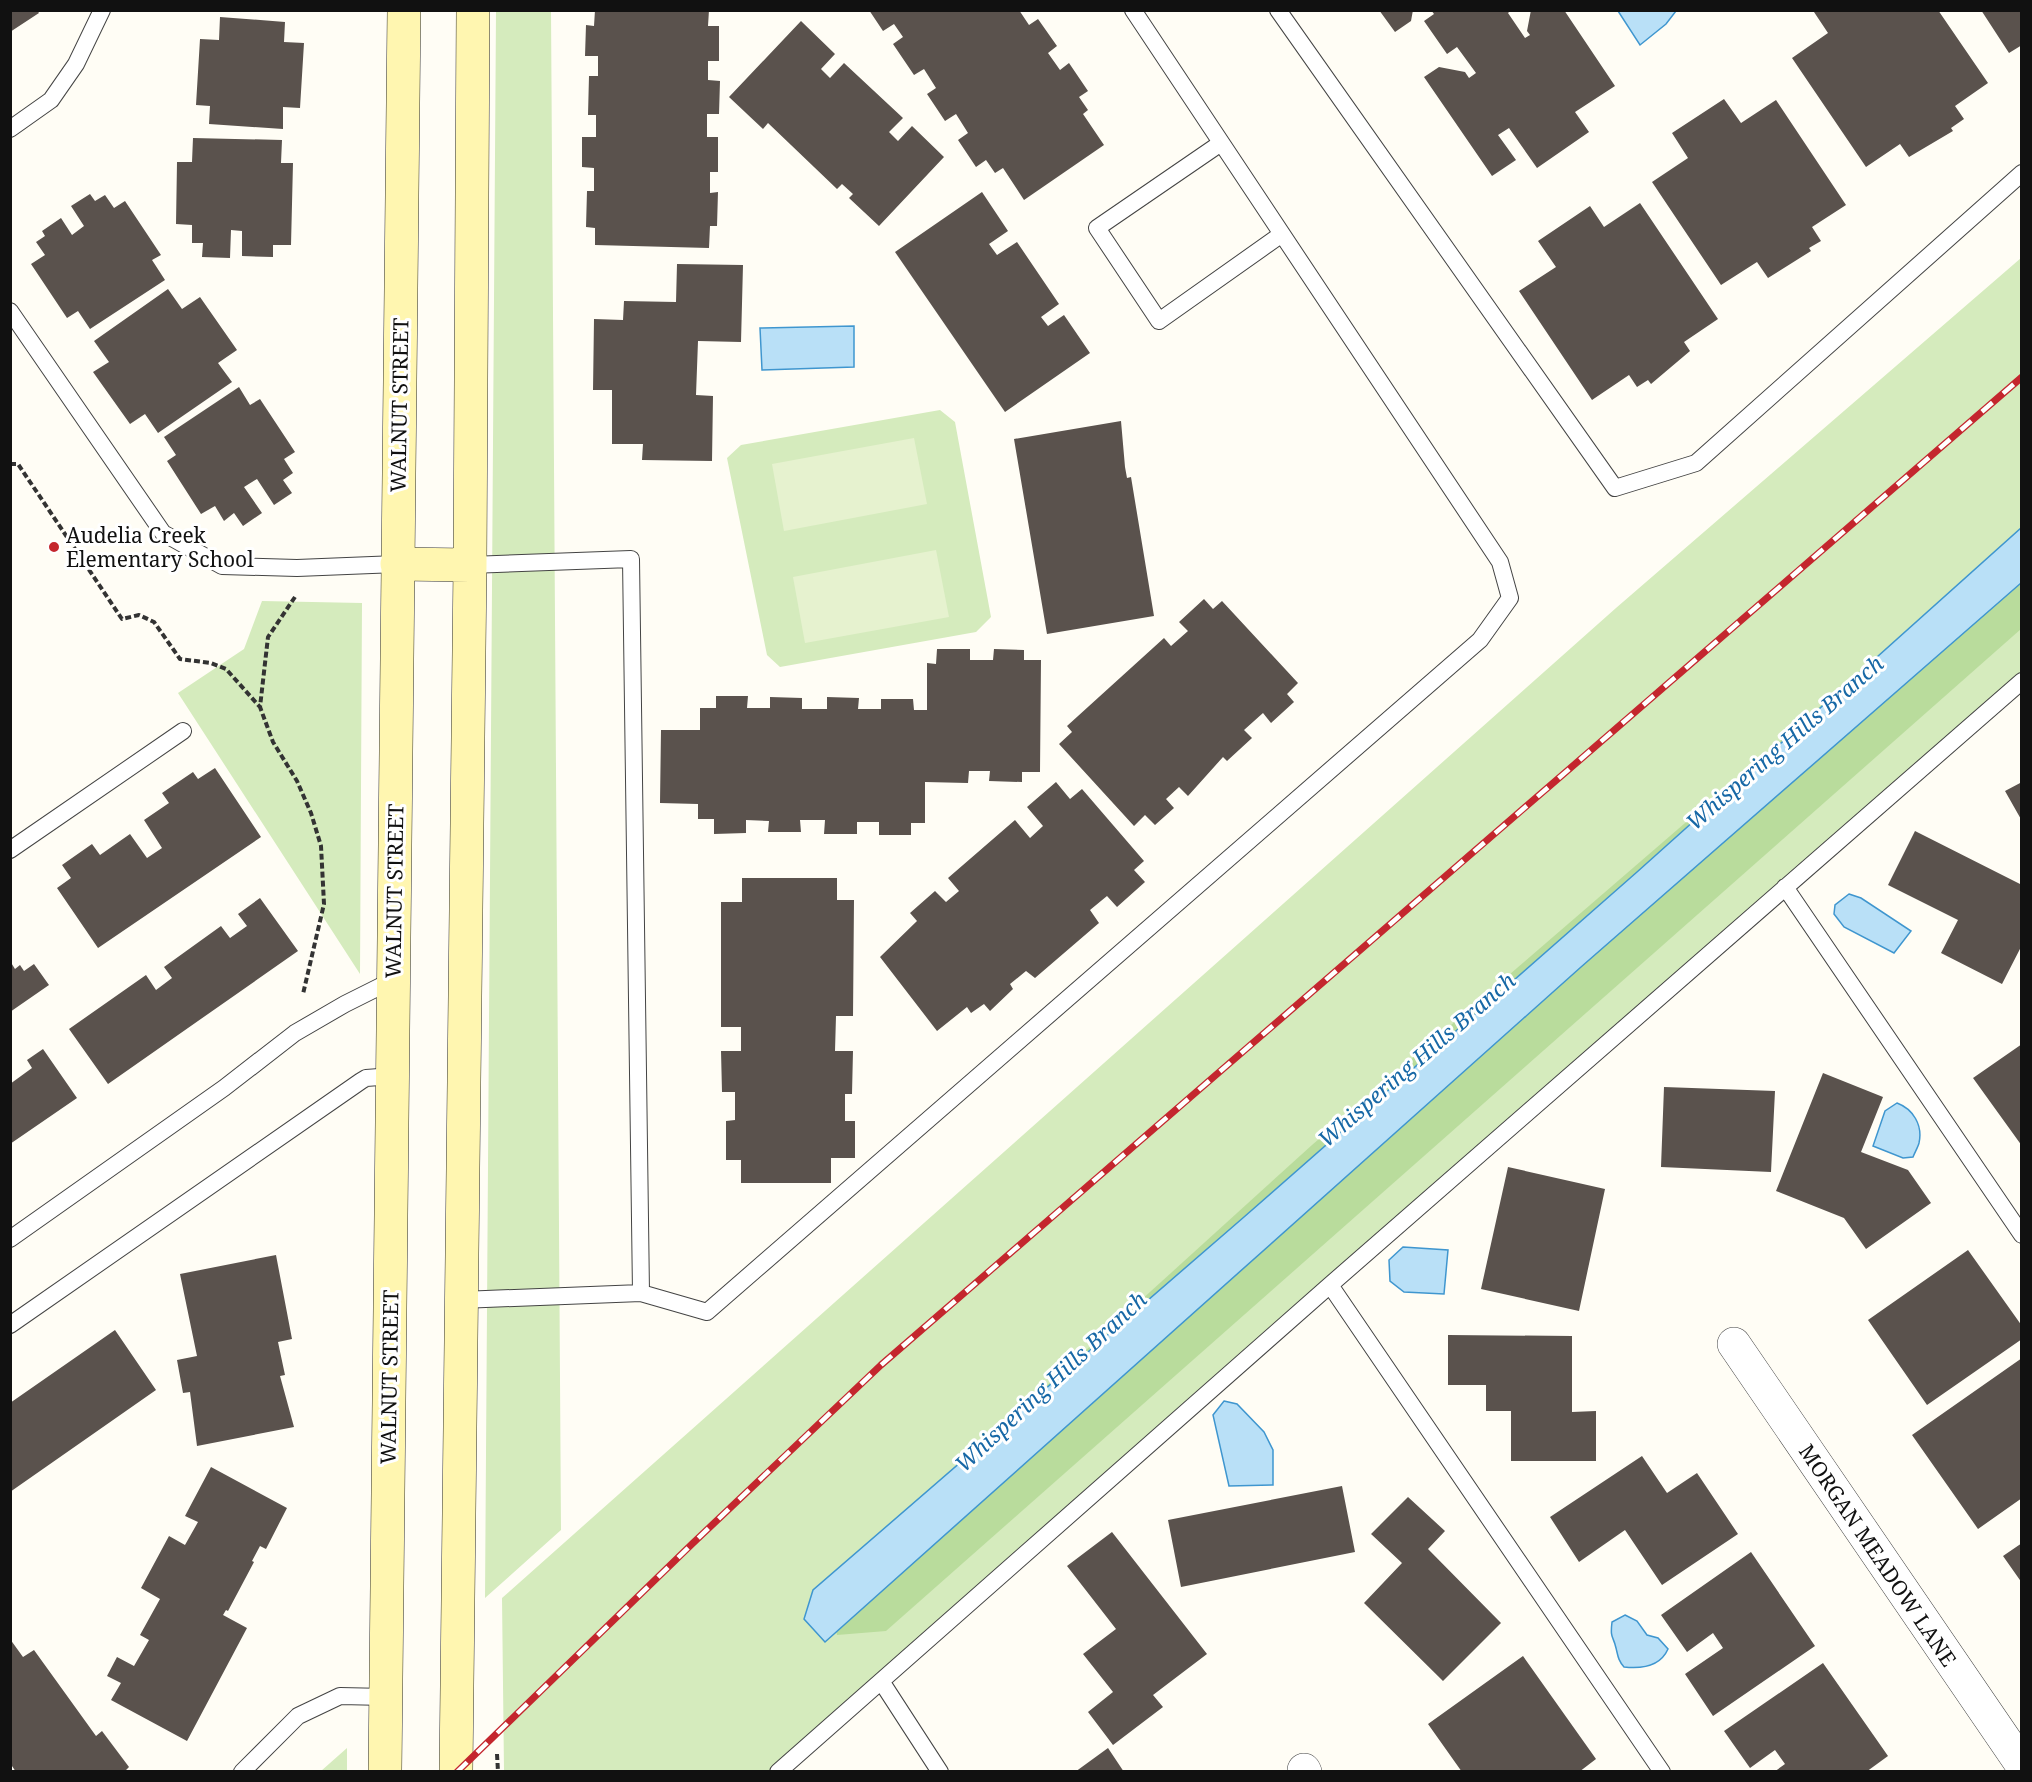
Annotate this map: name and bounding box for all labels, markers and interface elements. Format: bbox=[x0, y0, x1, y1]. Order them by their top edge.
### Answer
street label: WALNUT STREET bbox=[383, 317, 415, 492]
place label: Audelia Creek Elementary School bbox=[66, 521, 254, 573]
marker: Audelia Creek Elementary School bbox=[47, 540, 61, 554]
water label: Whispering Hills Branch bbox=[1679, 648, 1889, 836]
street label: WALNUT STREET bbox=[378, 803, 410, 978]
water label: Whispering Hills Branch bbox=[1311, 965, 1521, 1153]
water label: Whispering Hills Branch bbox=[948, 1284, 1152, 1478]
street label: WALNUT STREET bbox=[373, 1289, 405, 1464]
street label: MORGAN MEADOW LANE bbox=[1793, 1438, 1963, 1672]

